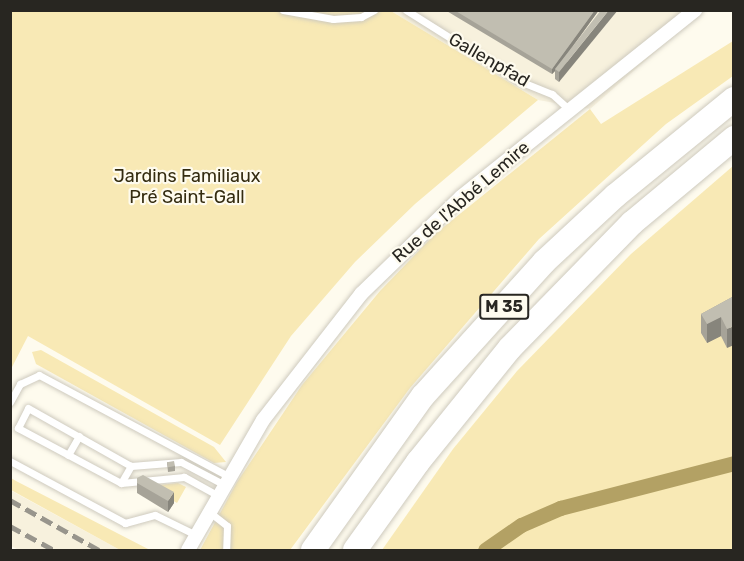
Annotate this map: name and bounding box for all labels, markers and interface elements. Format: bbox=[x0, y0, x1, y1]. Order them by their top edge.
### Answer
street label: Gallenpfad bbox=[445, 28, 533, 92]
street label: Rue de l'Abbé Lemire bbox=[388, 137, 534, 267]
park label: Jardins Familiaux Pré Saint-Gall bbox=[114, 166, 260, 208]
road number: M 35 bbox=[478, 294, 530, 320]

